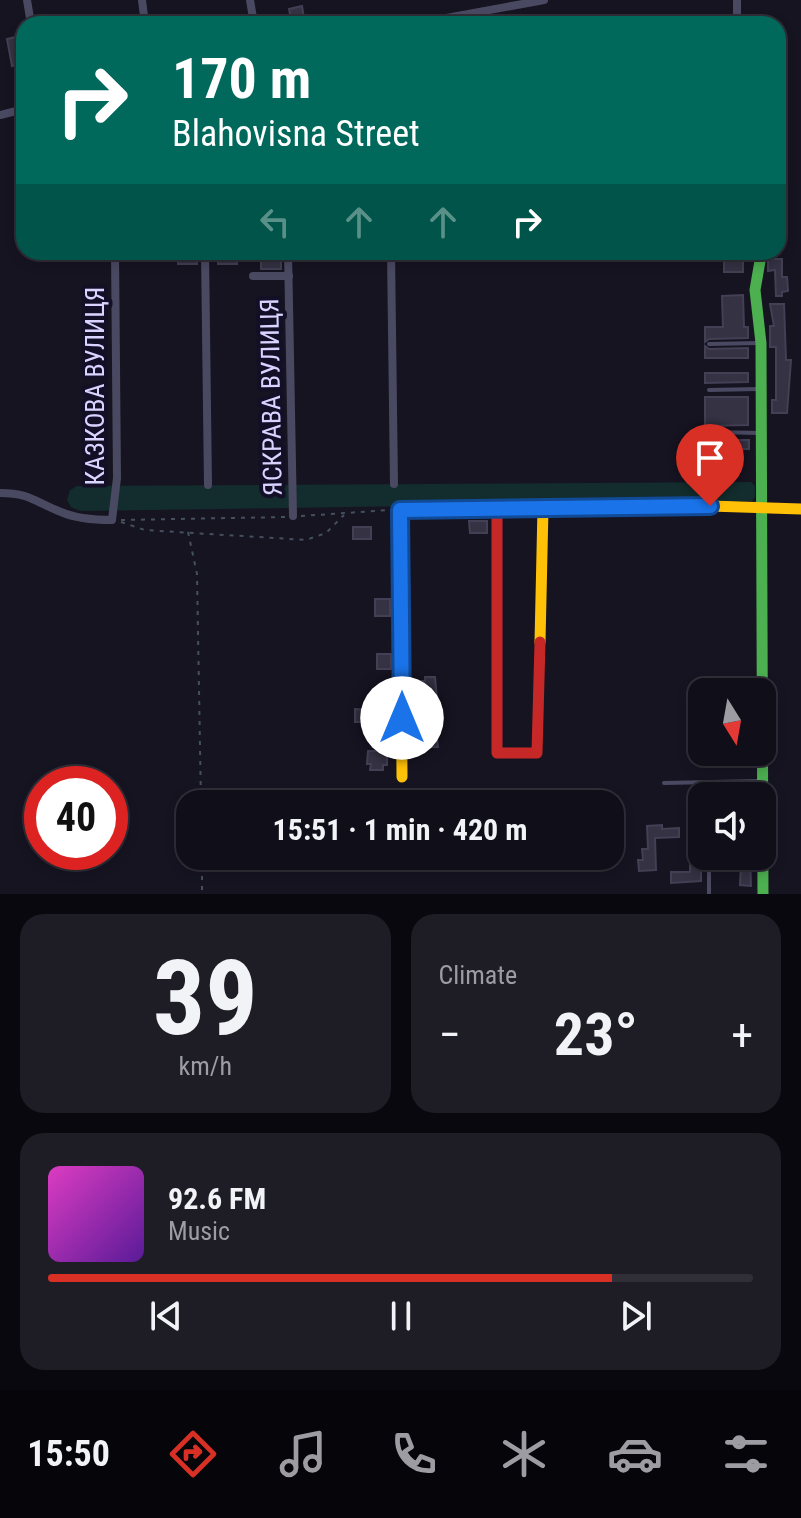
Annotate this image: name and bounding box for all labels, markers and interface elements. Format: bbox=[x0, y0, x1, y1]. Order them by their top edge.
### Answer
text: 170 m bbox=[172, 46, 311, 112]
icon: right bbox=[40, 48, 144, 152]
text: Blahovisna Street bbox=[172, 113, 420, 155]
icon: left bbox=[253, 200, 297, 244]
icon: ahead bbox=[337, 200, 381, 244]
icon: ahead bbox=[421, 200, 465, 244]
icon: right bbox=[505, 200, 549, 244]
street label: КАЗКОВА ВУЛИЦЯ bbox=[80, 287, 110, 485]
street label: ЯСКРАВА ВУЛИЦЯ bbox=[254, 298, 288, 496]
pin bbox=[676, 424, 744, 506]
icon: arrive bbox=[688, 436, 732, 480]
position arrow bbox=[360, 676, 444, 760]
north arrow bbox=[688, 678, 776, 766]
map controls bbox=[688, 678, 776, 870]
speed limit sign: 40 bbox=[24, 766, 128, 870]
button: sound bbox=[688, 782, 776, 870]
text: 15:51 · 1 min · 420 m bbox=[273, 812, 527, 847]
text: 39 bbox=[153, 938, 258, 1059]
text: Climate bbox=[439, 960, 517, 990]
text: 23° bbox=[554, 999, 638, 1070]
text: − bbox=[439, 1009, 461, 1061]
text: + bbox=[731, 1009, 753, 1061]
text: km/h bbox=[179, 1051, 232, 1081]
text: 92.6 FM bbox=[168, 1181, 266, 1216]
text: Music bbox=[168, 1216, 230, 1246]
icon: previous bbox=[144, 1294, 188, 1338]
icon: pause bbox=[379, 1294, 423, 1338]
icon: next bbox=[614, 1294, 658, 1338]
icon: directions bbox=[165, 1426, 221, 1482]
icon: music bbox=[275, 1426, 331, 1482]
icon: phone bbox=[386, 1426, 442, 1482]
icon: climate bbox=[496, 1426, 552, 1482]
icon: car bbox=[607, 1426, 663, 1482]
icon: filters bbox=[718, 1426, 774, 1482]
text: 15:50 bbox=[27, 1433, 110, 1475]

